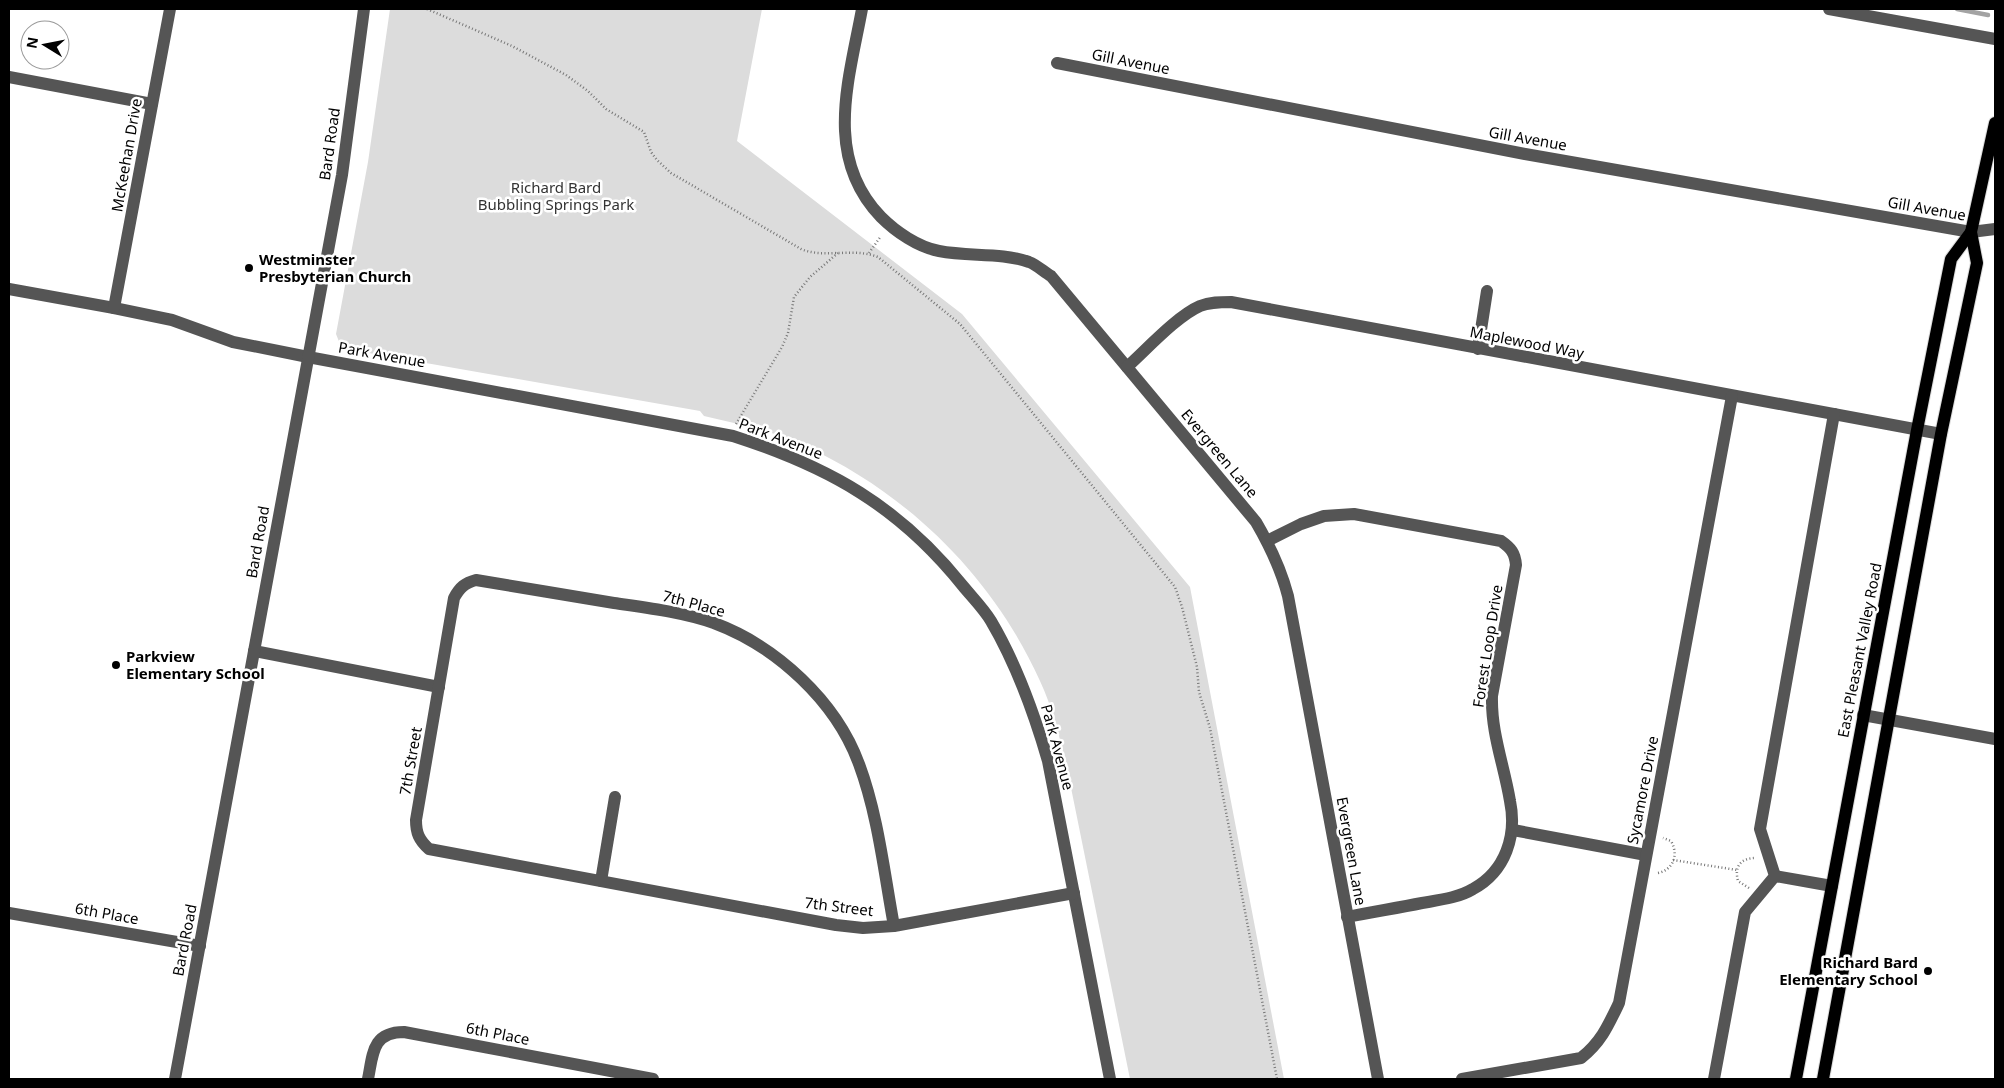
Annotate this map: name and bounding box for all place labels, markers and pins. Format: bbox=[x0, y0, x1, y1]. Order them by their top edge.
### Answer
place label: Westminster Presbyterian Church bbox=[259, 249, 411, 286]
marker: Westminster Presbyterian Church bbox=[243, 262, 255, 274]
place label: Parkview Elementary School bbox=[126, 646, 265, 683]
marker: Parkview Elementary School bbox=[110, 659, 122, 671]
place label: Richard Bard Elementary School bbox=[1779, 952, 1918, 989]
marker: Richard Bard Elementary School bbox=[1922, 965, 1934, 977]

